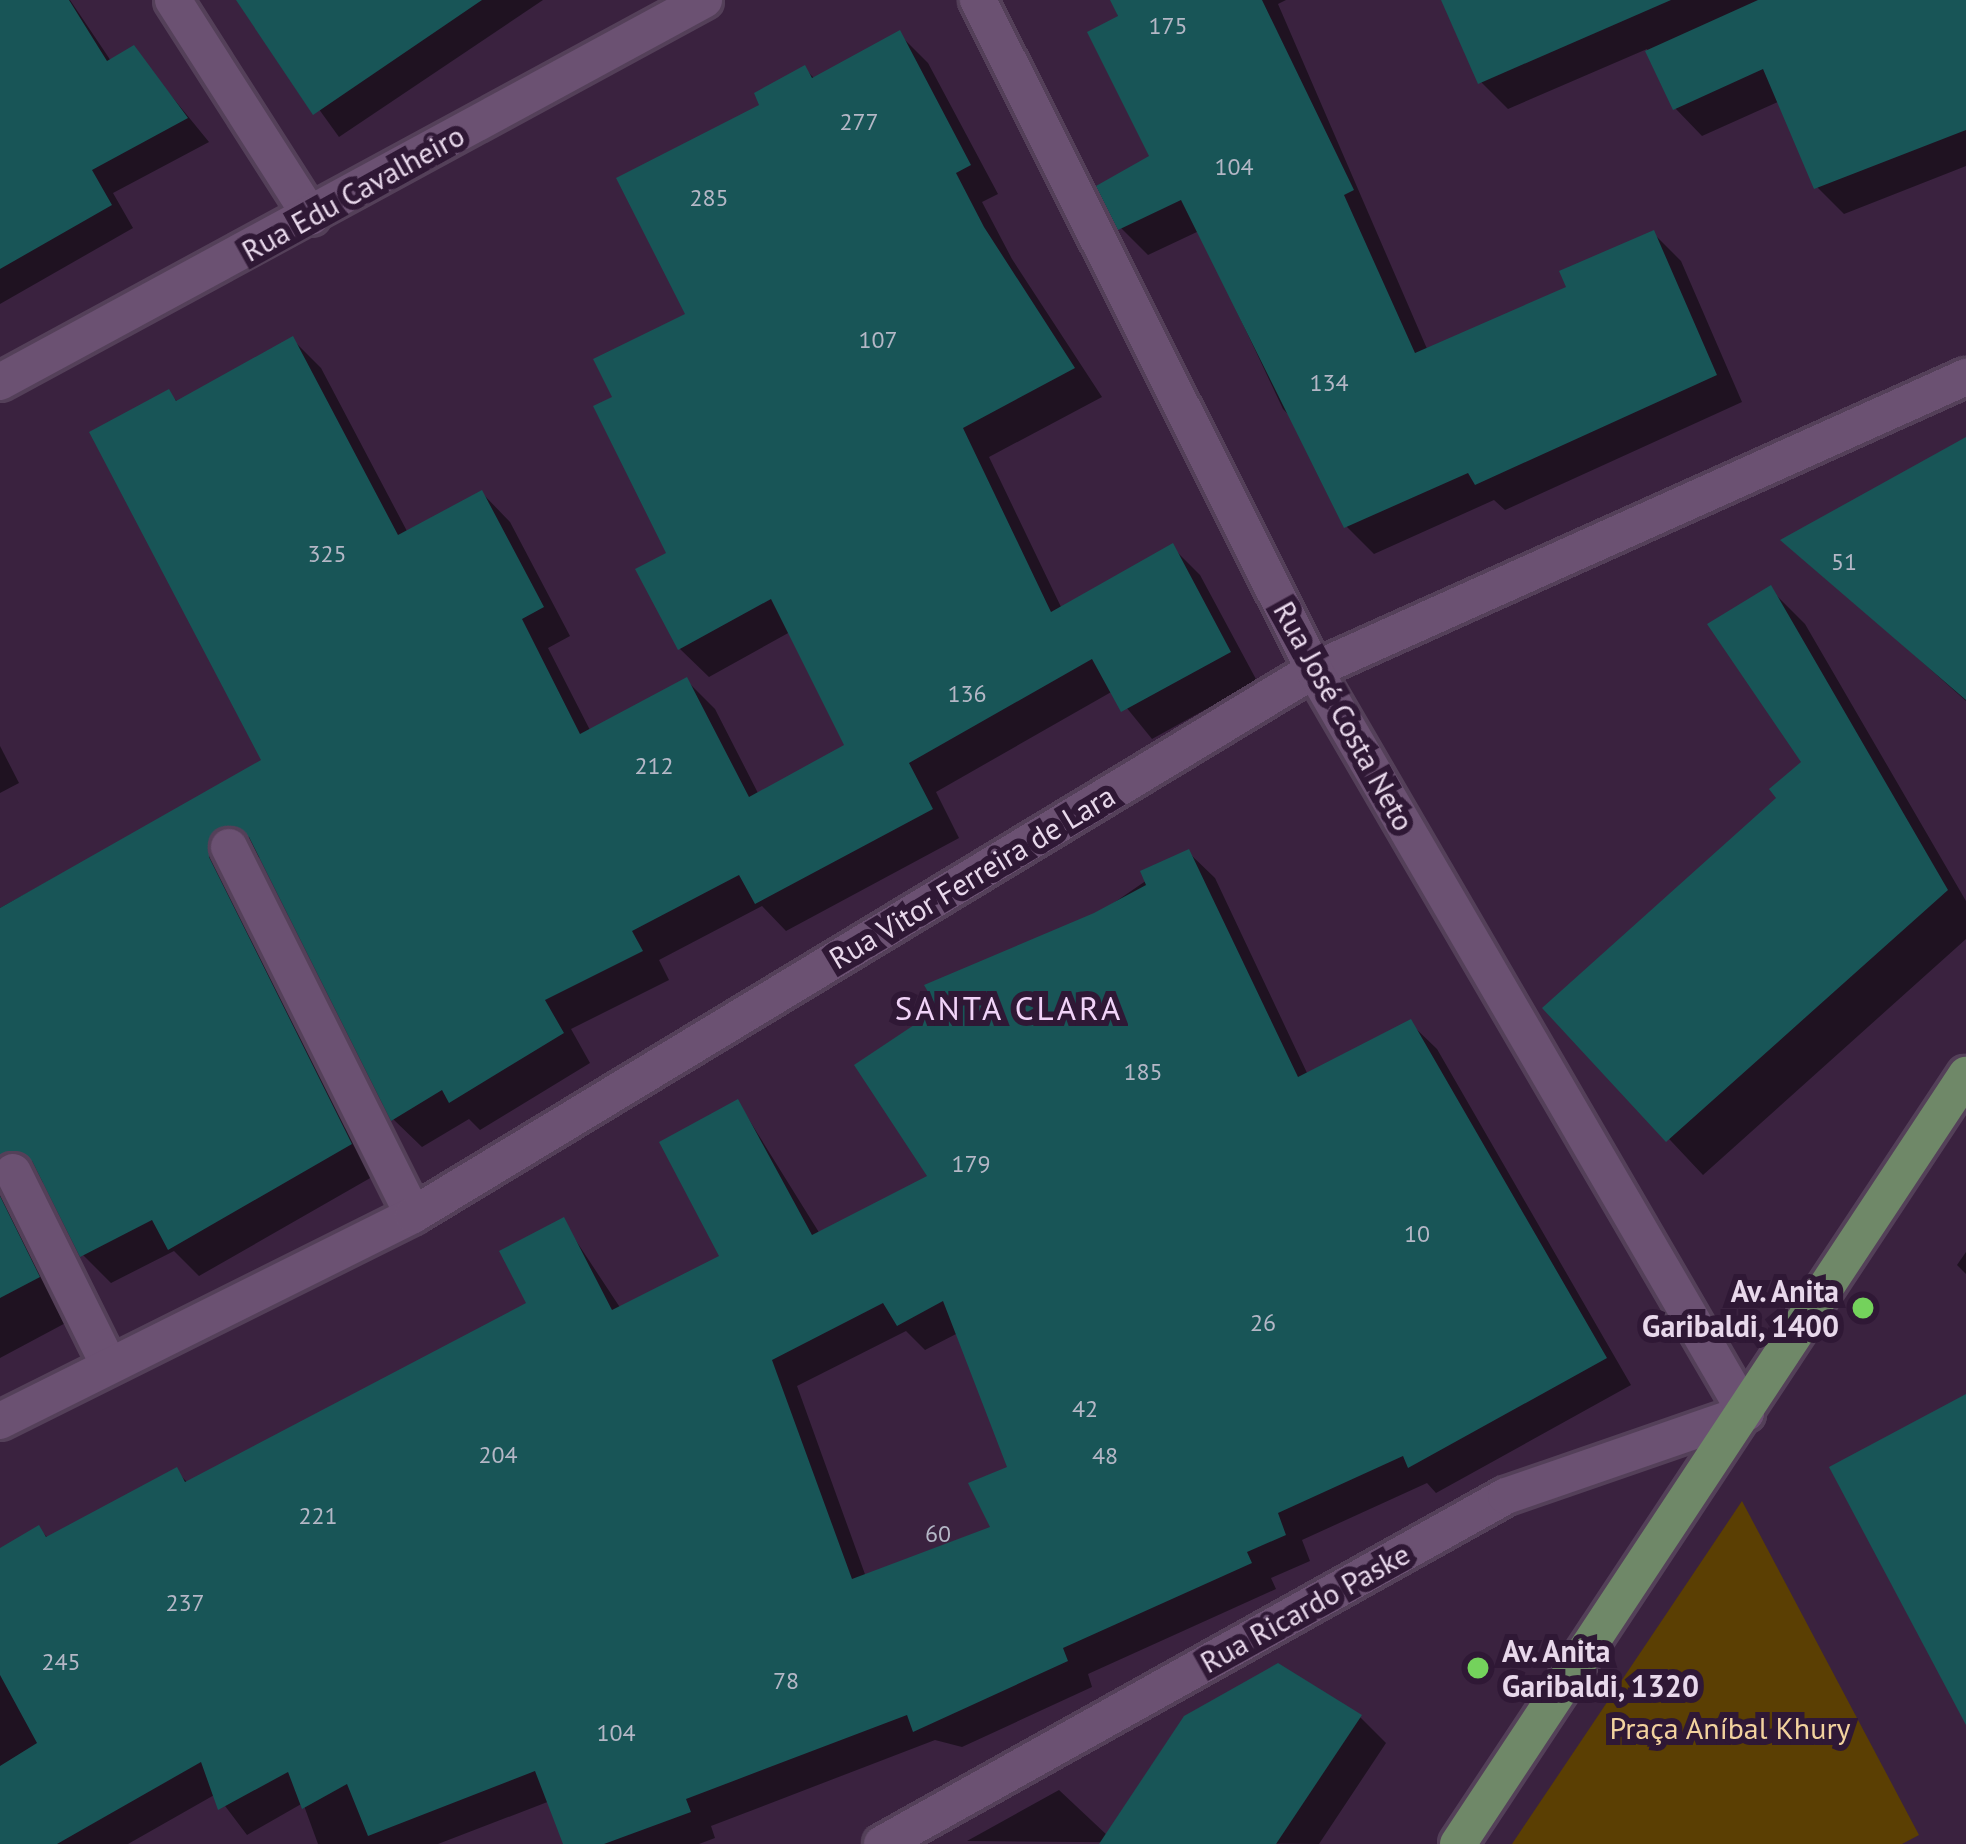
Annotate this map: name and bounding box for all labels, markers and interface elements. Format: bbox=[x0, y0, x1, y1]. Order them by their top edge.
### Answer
house number: 175 bbox=[1148, 12, 1188, 40]
house number: 277 bbox=[839, 108, 879, 136]
street label: Rua Edu Cavalheiro bbox=[236, 117, 470, 269]
house number: 104 bbox=[1214, 153, 1254, 181]
house number: 285 bbox=[689, 184, 729, 212]
house number: 107 bbox=[858, 326, 898, 354]
house number: 134 bbox=[1309, 369, 1349, 397]
house number: 325 bbox=[307, 540, 347, 568]
house number: 51 bbox=[1831, 548, 1857, 576]
street label: Rua José Costa Neto bbox=[1266, 595, 1422, 837]
house number: 136 bbox=[947, 680, 987, 708]
house number: 212 bbox=[634, 752, 674, 780]
street label: Rua Vitor Ferreira de Lara bbox=[822, 777, 1122, 977]
district label: SANTA CLARA bbox=[894, 988, 1124, 1028]
house number: 185 bbox=[1123, 1058, 1163, 1086]
house number: 179 bbox=[951, 1150, 991, 1178]
house number: 10 bbox=[1404, 1220, 1430, 1248]
place label: Av. Anita Garibaldi, 1400 bbox=[1640, 1273, 1839, 1344]
marker: Av. Anita Garibaldi, 1400 bbox=[1850, 1295, 1876, 1321]
house number: 26 bbox=[1250, 1309, 1276, 1337]
house number: 42 bbox=[1072, 1395, 1098, 1423]
house number: 204 bbox=[478, 1441, 518, 1469]
house number: 48 bbox=[1092, 1442, 1118, 1470]
house number: 221 bbox=[298, 1502, 338, 1530]
house number: 60 bbox=[925, 1520, 951, 1548]
street label: Rua Ricardo Paske bbox=[1194, 1536, 1416, 1680]
house number: 237 bbox=[165, 1589, 205, 1617]
place label: Av. Anita Garibaldi, 1320 bbox=[1502, 1633, 1701, 1704]
house number: 245 bbox=[41, 1648, 81, 1676]
marker: Av. Anita Garibaldi, 1320 bbox=[1465, 1655, 1491, 1681]
house number: 78 bbox=[773, 1667, 799, 1695]
park label: Praça Aníbal Khury bbox=[1609, 1710, 1851, 1746]
house number: 104 bbox=[596, 1719, 636, 1747]

